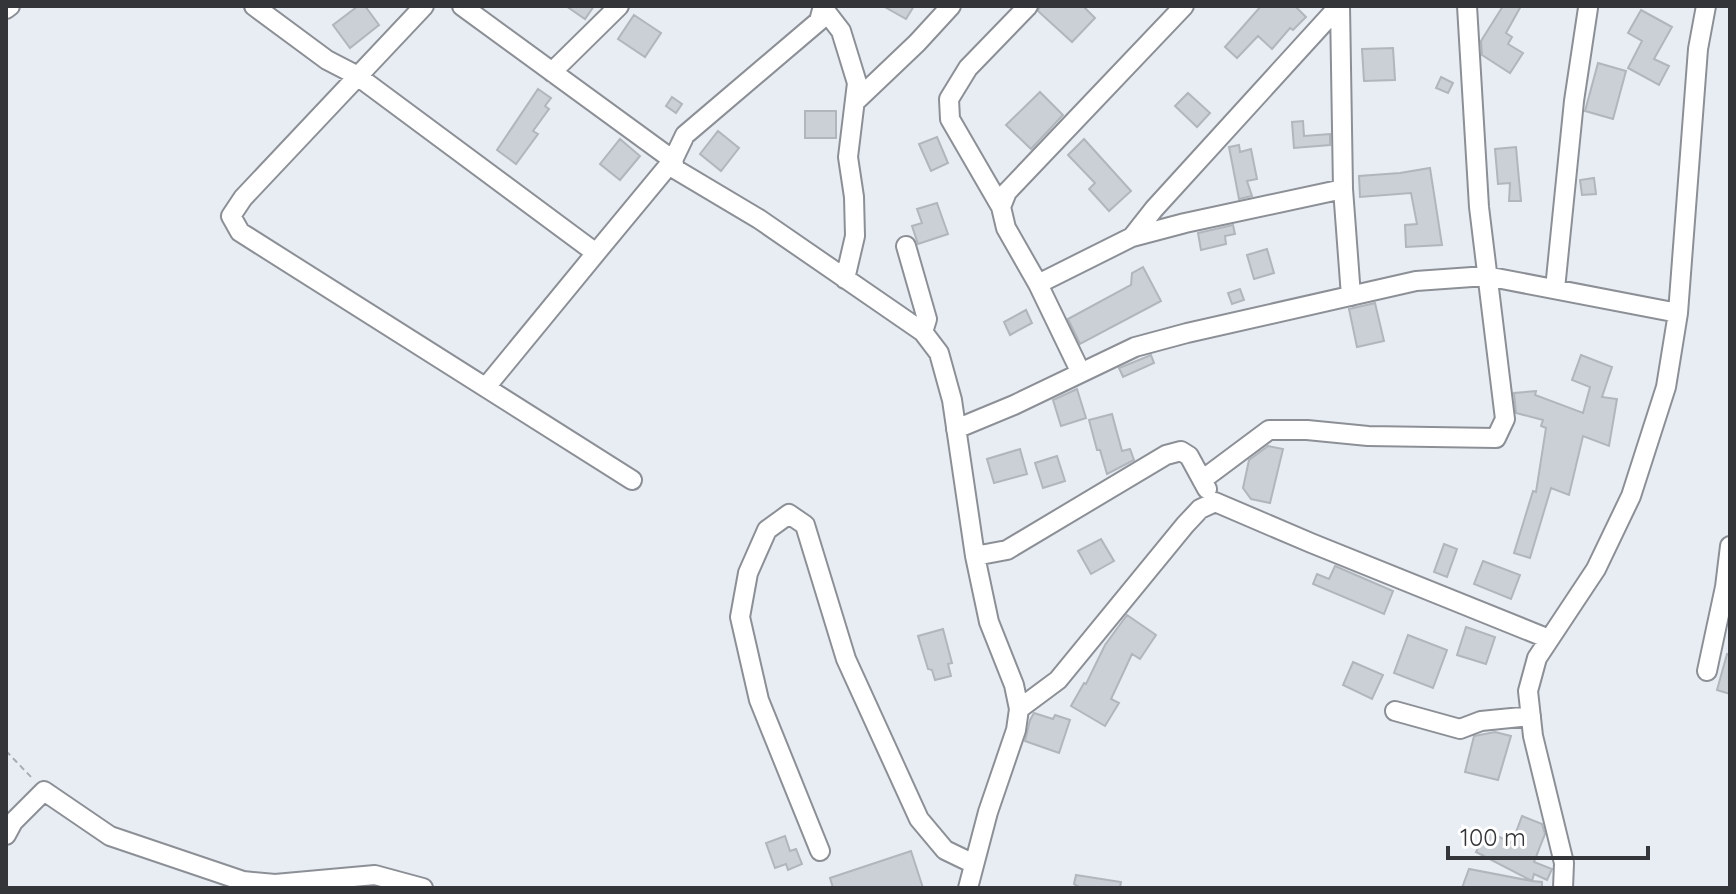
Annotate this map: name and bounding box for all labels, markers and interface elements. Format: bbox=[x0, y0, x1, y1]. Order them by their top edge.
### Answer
scale bar bbox=[1448, 810, 1648, 860]
text: 100 m bbox=[1460, 822, 1526, 852]

